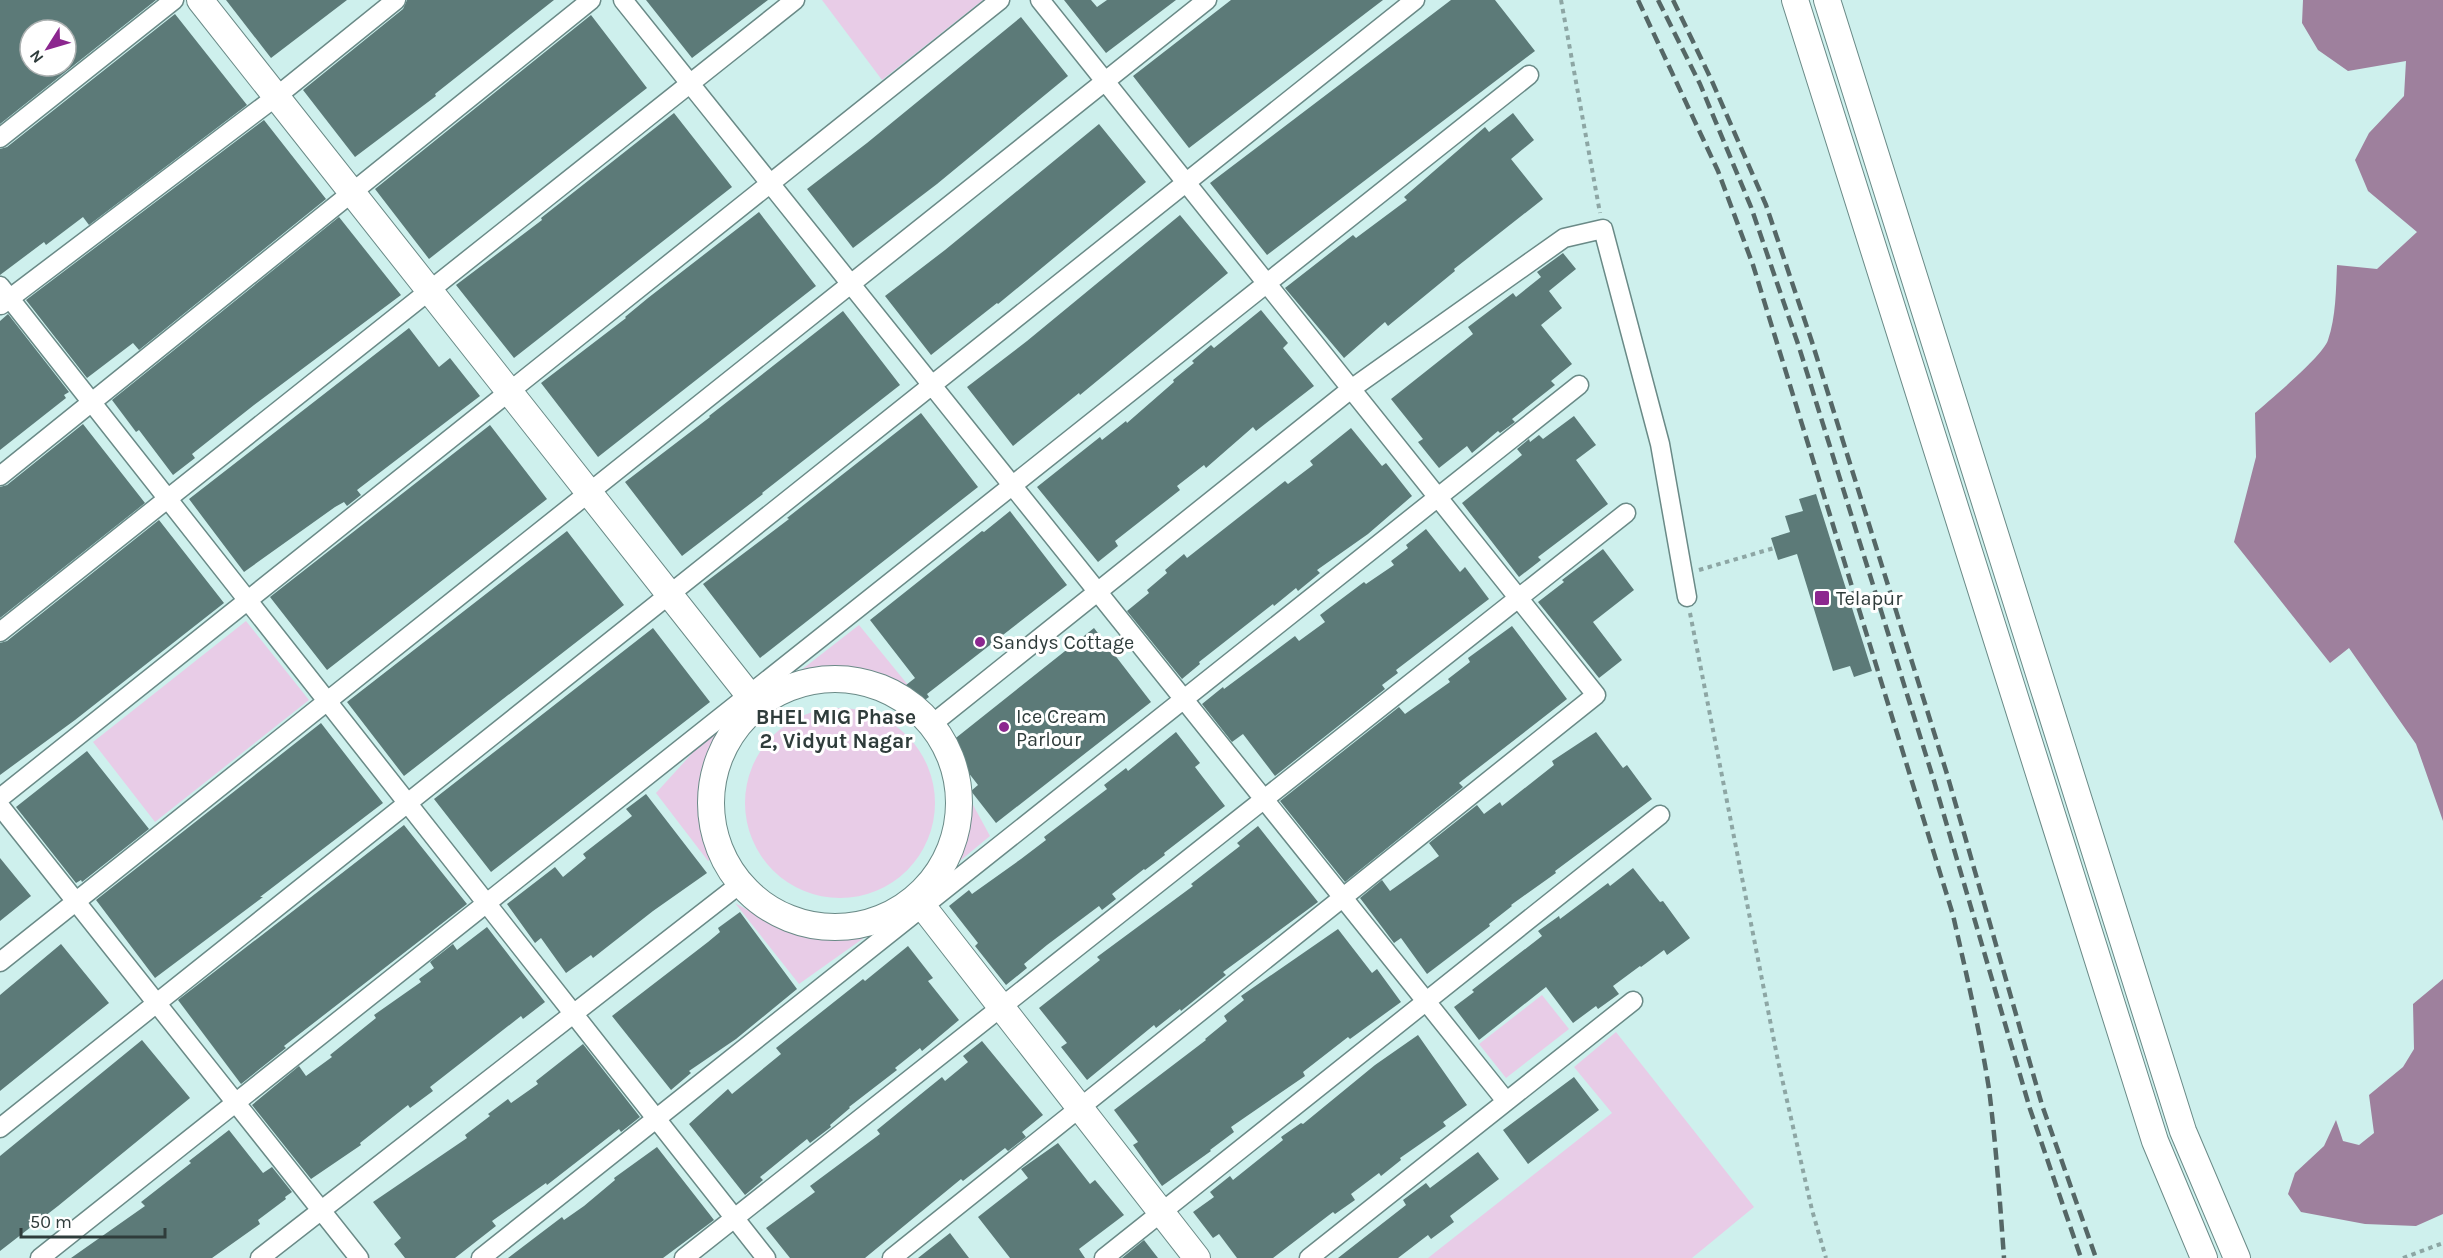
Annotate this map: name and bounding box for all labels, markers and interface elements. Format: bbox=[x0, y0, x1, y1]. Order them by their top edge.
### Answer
north arrow bbox=[18, 18, 78, 78]
text: N bbox=[25, 46, 47, 67]
place label: Telapur bbox=[1836, 587, 1903, 610]
marker: Telapur bbox=[1813, 589, 1831, 607]
place label: Sandys Cottage bbox=[992, 631, 1134, 654]
marker: Sandys Cottage bbox=[973, 635, 987, 649]
district label: BHEL MIG Phase 2, Vidyut Nagar bbox=[756, 705, 916, 753]
place label: Ice Cream Parlour bbox=[1016, 705, 1106, 751]
marker: Ice Cream Parlour bbox=[997, 720, 1011, 734]
scale bar bbox=[21, 1201, 165, 1239]
text: 50 m bbox=[30, 1211, 72, 1233]

